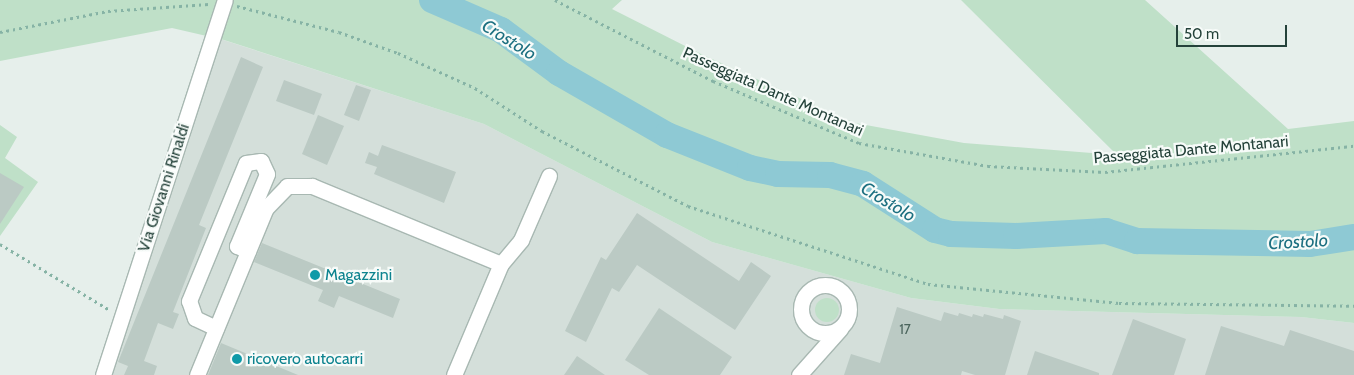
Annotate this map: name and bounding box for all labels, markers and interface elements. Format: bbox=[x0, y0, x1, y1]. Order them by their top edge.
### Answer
water label: Crostolo bbox=[478, 15, 540, 65]
scale bar bbox=[1179, 15, 1290, 47]
text: 50 m bbox=[1184, 25, 1219, 43]
street label: Passeggiata Dante Montanari bbox=[680, 43, 866, 141]
street label: Via Giovanni Rinaldi bbox=[134, 121, 194, 255]
street label: Passeggiata Dante Montanari bbox=[1093, 132, 1289, 168]
water label: Crostolo bbox=[857, 177, 919, 227]
water label: Crostolo bbox=[1268, 230, 1328, 254]
place label: Magazzini bbox=[325, 265, 392, 285]
marker: Magazzini bbox=[309, 269, 321, 281]
house number: 17 bbox=[899, 321, 911, 337]
place label: ricovero autocarri bbox=[247, 349, 363, 369]
marker: ricovero autocarri bbox=[231, 353, 243, 365]

